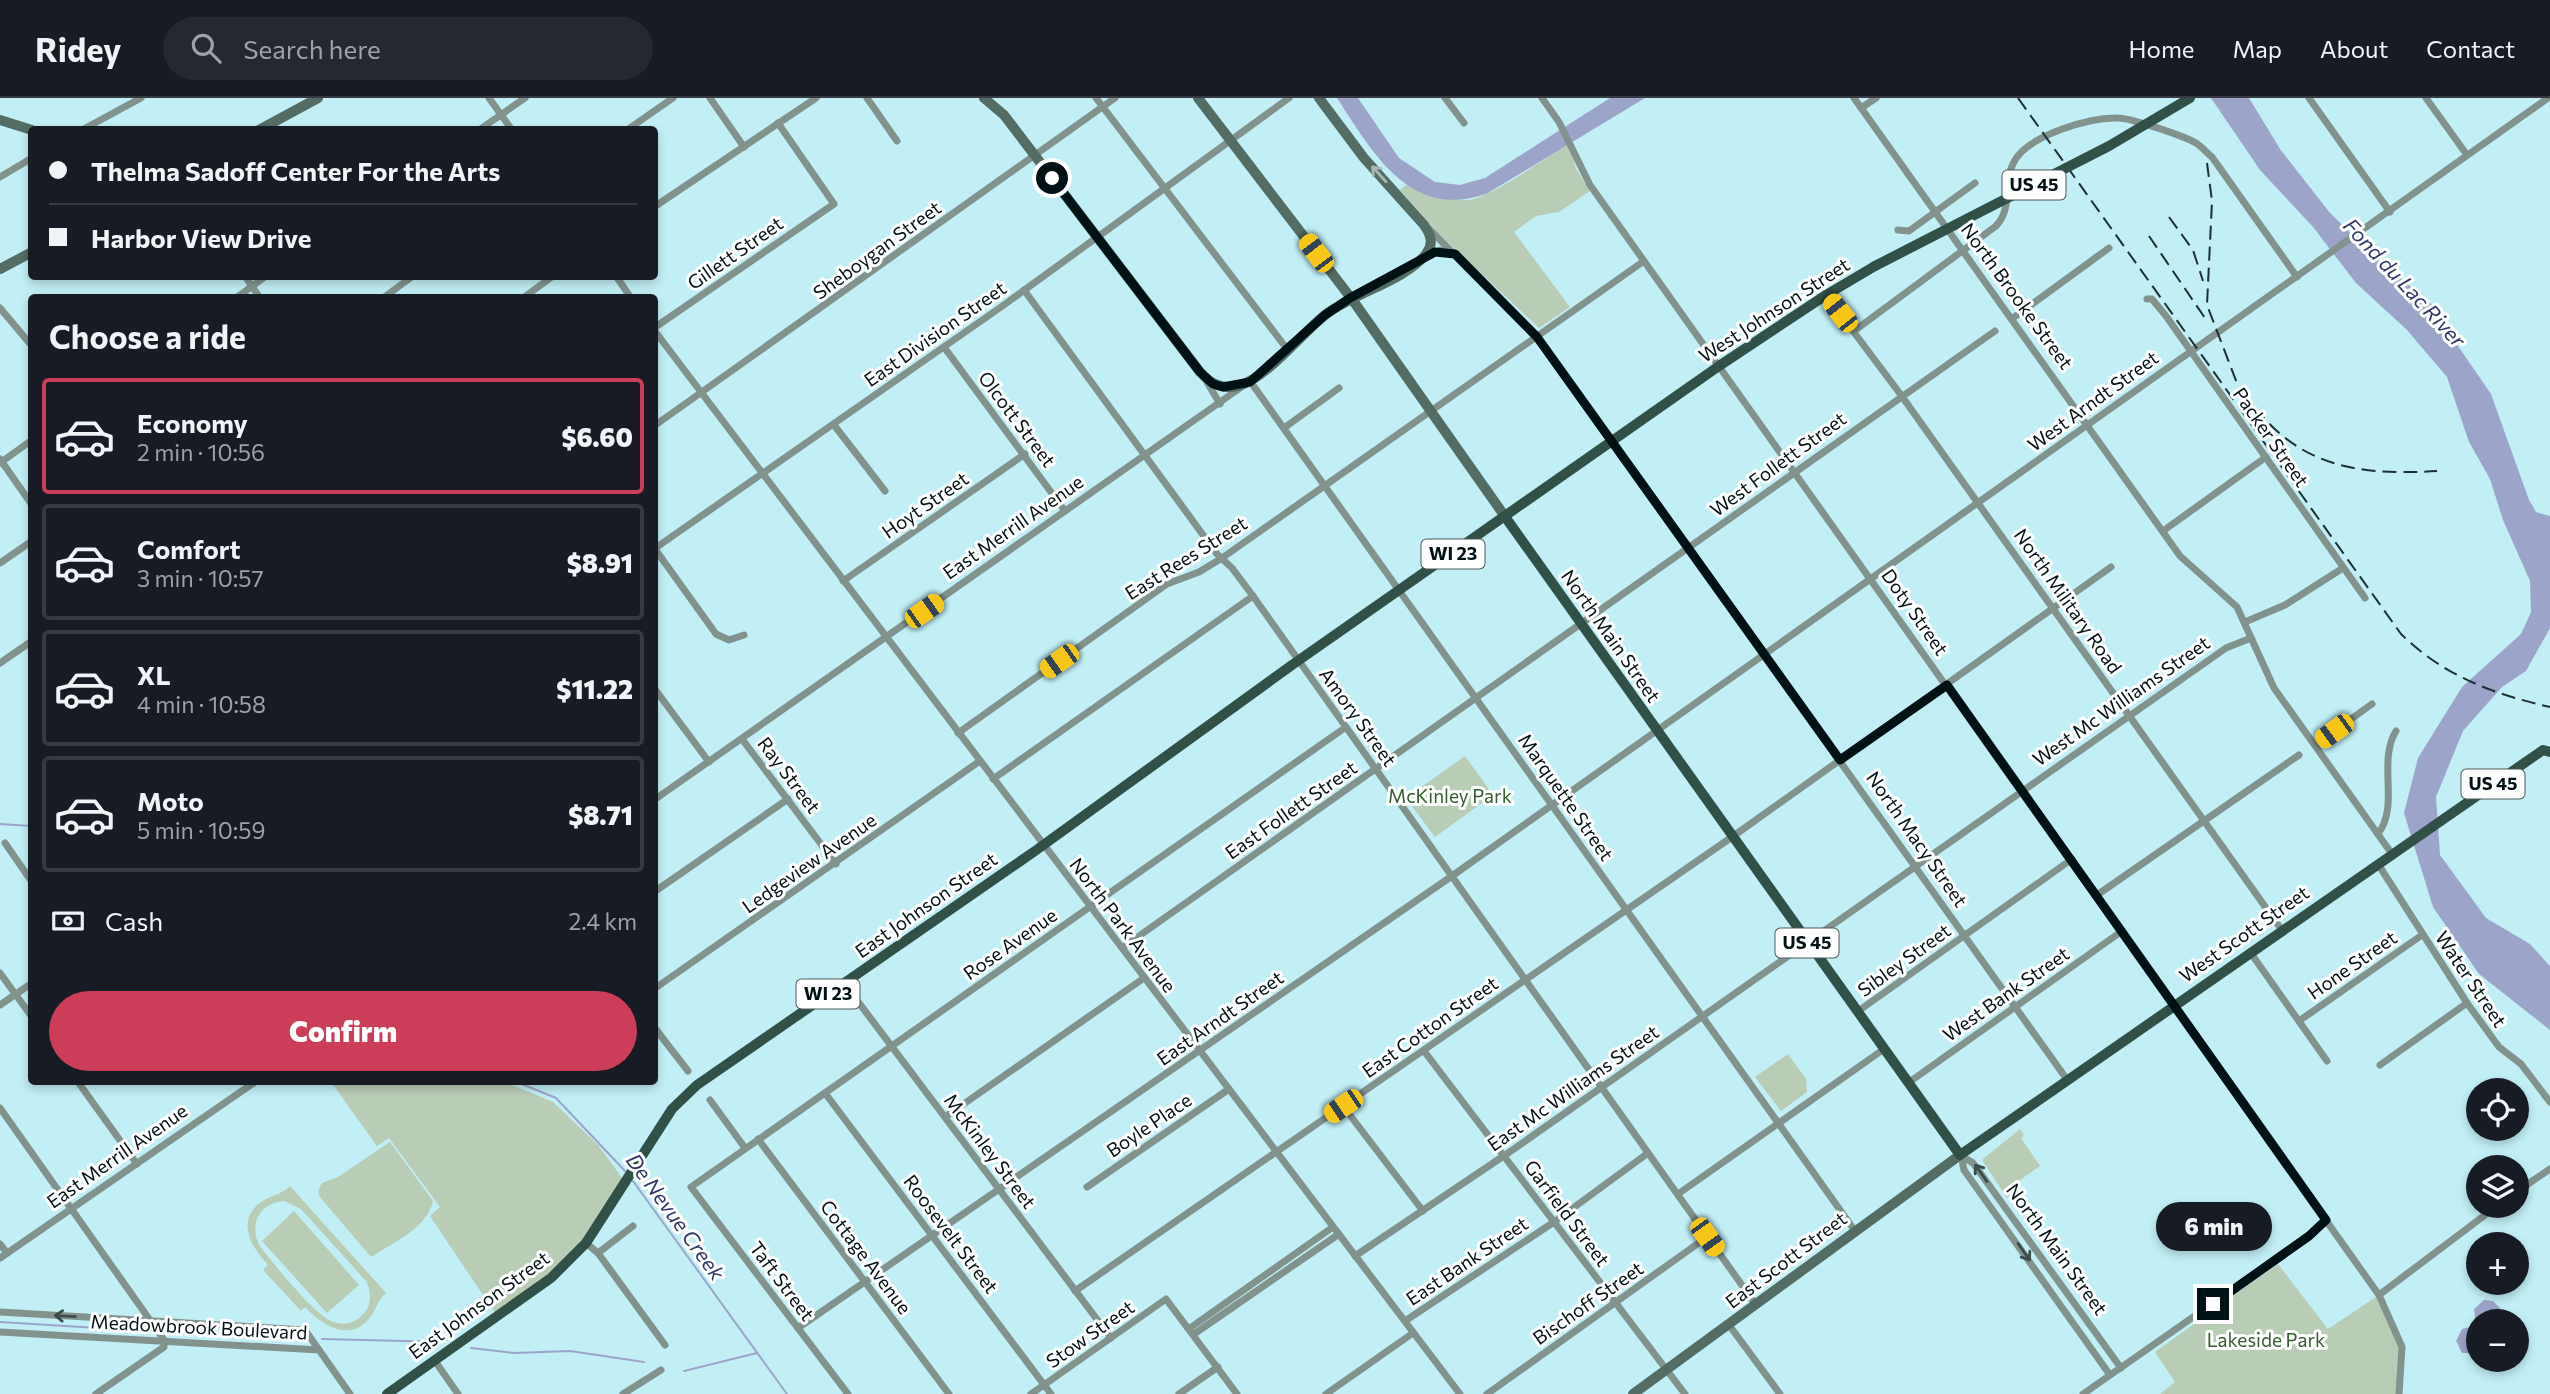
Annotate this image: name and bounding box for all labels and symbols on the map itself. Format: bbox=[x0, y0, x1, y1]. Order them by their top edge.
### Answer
route start bbox=[1036, 162, 1068, 194]
one-way arrow bbox=[1371, 165, 1387, 183]
road number: US 45 bbox=[2002, 170, 2066, 200]
street label: Sheboygan Street bbox=[808, 195, 945, 304]
street label: Gillett Street bbox=[683, 211, 787, 294]
water label: Fond du Lac River bbox=[2339, 212, 2472, 352]
street label: North Brooke Street bbox=[1957, 218, 2078, 373]
car bbox=[1295, 230, 1338, 276]
street label: West Johnson Street bbox=[1694, 252, 1854, 367]
street label: East Division Street bbox=[859, 276, 1010, 391]
car bbox=[1819, 290, 1862, 336]
street label: West Arndt Street bbox=[2023, 345, 2163, 456]
street label: Olcott Street bbox=[974, 366, 1061, 471]
street label: Packer Street bbox=[2229, 383, 2314, 491]
street label: West Follett Street bbox=[1705, 406, 1850, 521]
street label: Hoyt Street bbox=[877, 466, 973, 543]
street label: East Merrill Avenue bbox=[938, 470, 1087, 584]
street label: East Rees Street bbox=[1121, 511, 1251, 604]
street label: North Military Road bbox=[2010, 524, 2127, 678]
road number: WI 23 bbox=[1422, 540, 1484, 568]
street label: Doty Street bbox=[1877, 564, 1954, 660]
street label: North Main Street bbox=[1557, 565, 1666, 707]
car bbox=[901, 590, 948, 632]
street label: West Mc Williams Street bbox=[2028, 631, 2214, 770]
car bbox=[1036, 640, 1083, 682]
street label: Amory Street bbox=[1315, 663, 1402, 770]
car bbox=[2311, 710, 2358, 752]
street label: Marquette Street bbox=[1514, 729, 1619, 865]
street label: Ray Street bbox=[753, 732, 826, 818]
street label: East Follett Street bbox=[1220, 755, 1361, 864]
street label: North Macy Street bbox=[1862, 767, 1973, 911]
road number: US 45 bbox=[2462, 770, 2524, 798]
park label: McKinley Park bbox=[1388, 784, 1512, 807]
street label: Ledgeview Avenue bbox=[737, 808, 880, 917]
street label: East Johnson Street bbox=[850, 847, 1001, 962]
street label: North Park Avenue bbox=[1065, 853, 1181, 996]
street label: West Scott Street bbox=[2175, 880, 2313, 987]
street label: Rose Avenue bbox=[959, 903, 1061, 984]
street label: Sibley Street bbox=[1853, 918, 1955, 1001]
street label: Hone Street bbox=[2303, 925, 2401, 1004]
street label: Water Street bbox=[2431, 926, 2512, 1031]
road number: US 45 bbox=[1776, 928, 1839, 958]
street label: West Bank Street bbox=[1938, 941, 2073, 1046]
street label: East Arndt Street bbox=[1152, 965, 1287, 1070]
street label: East Cotton Street bbox=[1357, 971, 1502, 1082]
road number: WI 23 bbox=[796, 980, 860, 1009]
street label: East Mc Williams Street bbox=[1483, 1020, 1663, 1155]
car bbox=[1320, 1086, 1367, 1126]
street label: Boyle Place bbox=[1102, 1088, 1196, 1161]
street label: McKinley Street bbox=[940, 1089, 1041, 1213]
street label: East Merrill Avenue bbox=[42, 1099, 191, 1213]
water label: De Nevue Creek bbox=[622, 1148, 731, 1285]
street label: Garfield Street bbox=[1520, 1155, 1615, 1270]
one-way arrow bbox=[1974, 1164, 1988, 1183]
street label: Roosevelt Street bbox=[899, 1170, 1004, 1298]
street label: North Main Street bbox=[2002, 1179, 2113, 1319]
street label: Cottage Avenue bbox=[816, 1195, 917, 1318]
callout: 6 min bbox=[2155, 1202, 2271, 1252]
street label: East Scott Street bbox=[1721, 1206, 1851, 1313]
street label: East Bank Street bbox=[1401, 1211, 1532, 1310]
car bbox=[1687, 1214, 1728, 1260]
street label: Taft Street bbox=[745, 1237, 820, 1325]
one-way arrow bbox=[2016, 1242, 2031, 1261]
street label: East Johnson Street bbox=[404, 1246, 554, 1363]
street label: Bischoff Street bbox=[1528, 1256, 1647, 1349]
route end bbox=[2197, 1288, 2229, 1320]
street label: Stow Street bbox=[1041, 1295, 1138, 1372]
one-way arrow bbox=[54, 1309, 77, 1322]
street label: Meadowbrook Boulevard bbox=[90, 1309, 308, 1344]
park label: Lakeside Park bbox=[2207, 1328, 2325, 1351]

